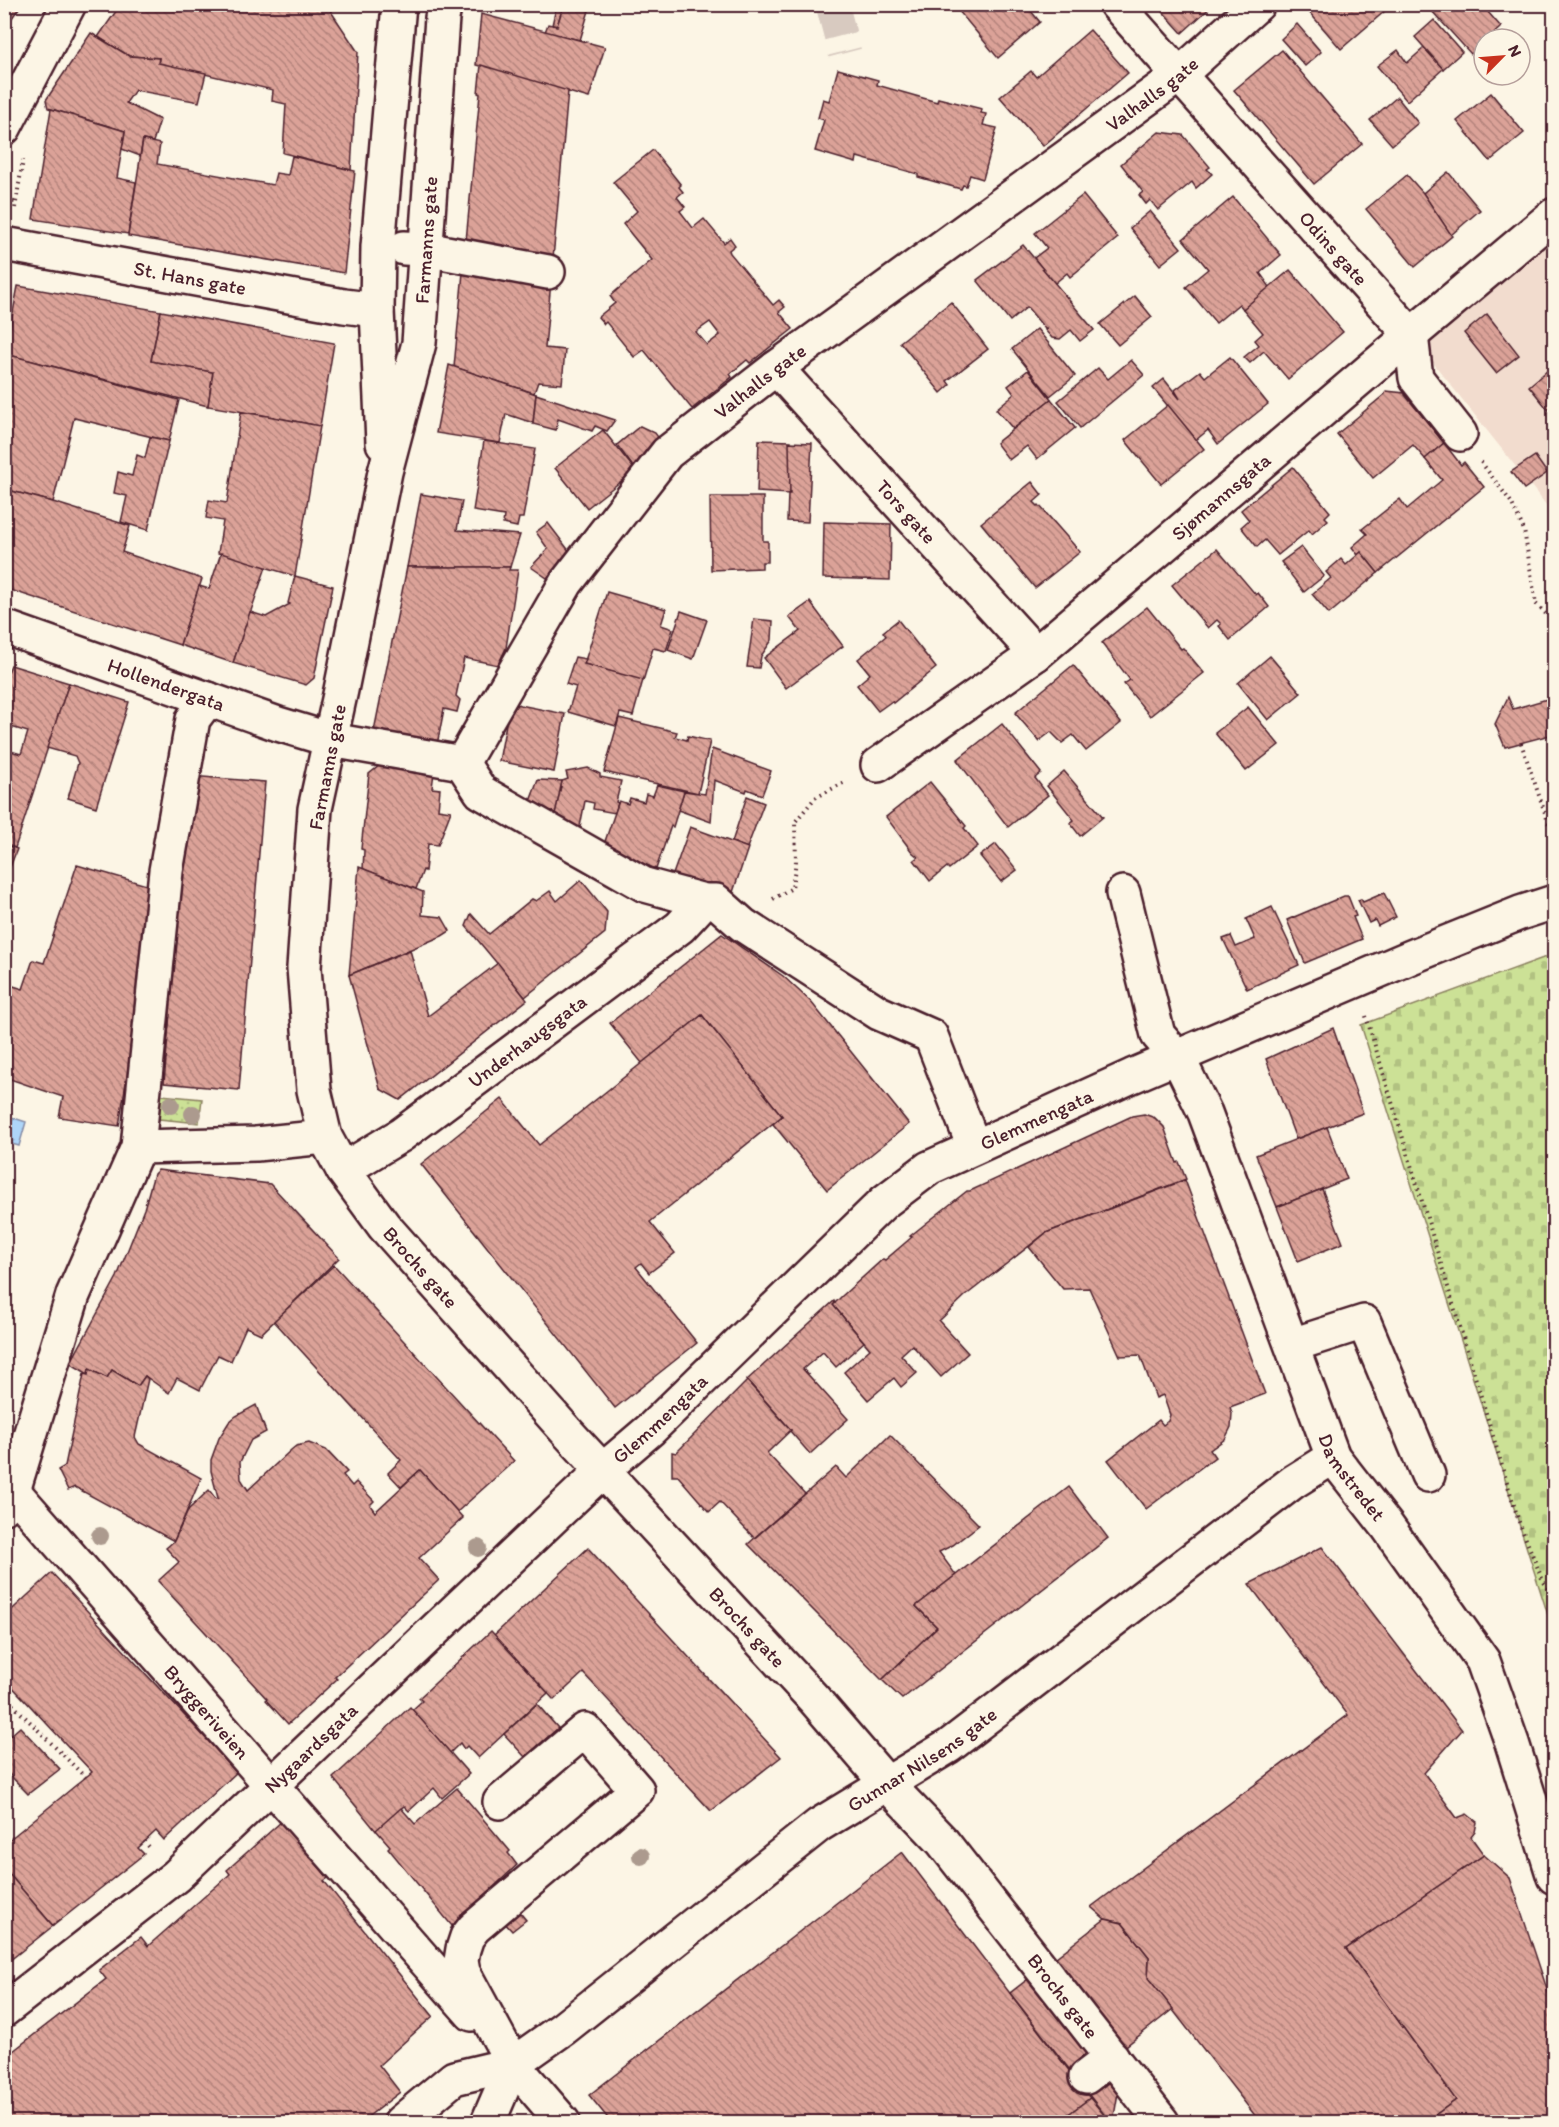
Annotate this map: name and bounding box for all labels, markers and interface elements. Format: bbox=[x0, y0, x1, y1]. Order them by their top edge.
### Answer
north arrow bbox=[1472, 27, 1532, 87]
text: N bbox=[1504, 42, 1526, 60]
street label: Valhalls gate bbox=[1101, 52, 1203, 136]
street label: Farmanns gate bbox=[410, 176, 442, 304]
street label: Odins gate bbox=[1294, 206, 1373, 290]
street label: St. Hans gate bbox=[132, 256, 248, 300]
street label: Valhalls gate bbox=[709, 338, 811, 424]
street label: Sjømannsgata bbox=[1167, 447, 1276, 545]
street label: Tors gate bbox=[871, 475, 942, 549]
street label: Hollendergata bbox=[104, 653, 228, 716]
street label: Farmanns gate bbox=[303, 702, 351, 832]
street label: Underhaugsgata bbox=[463, 989, 591, 1093]
street label: Glemmengata bbox=[976, 1083, 1097, 1155]
street label: Brochs gate bbox=[378, 1221, 463, 1313]
street label: Glemmengata bbox=[607, 1368, 713, 1469]
street label: Damstredet bbox=[1313, 1430, 1391, 1526]
street label: Brochs gate bbox=[704, 1582, 791, 1672]
street label: Bryggeriveien bbox=[159, 1660, 255, 1764]
street label: Nygaardsgata bbox=[259, 1697, 363, 1798]
street label: Gunnar Nilsens gate bbox=[843, 1702, 1001, 1817]
street label: Brochs gate bbox=[1023, 1949, 1104, 2043]

